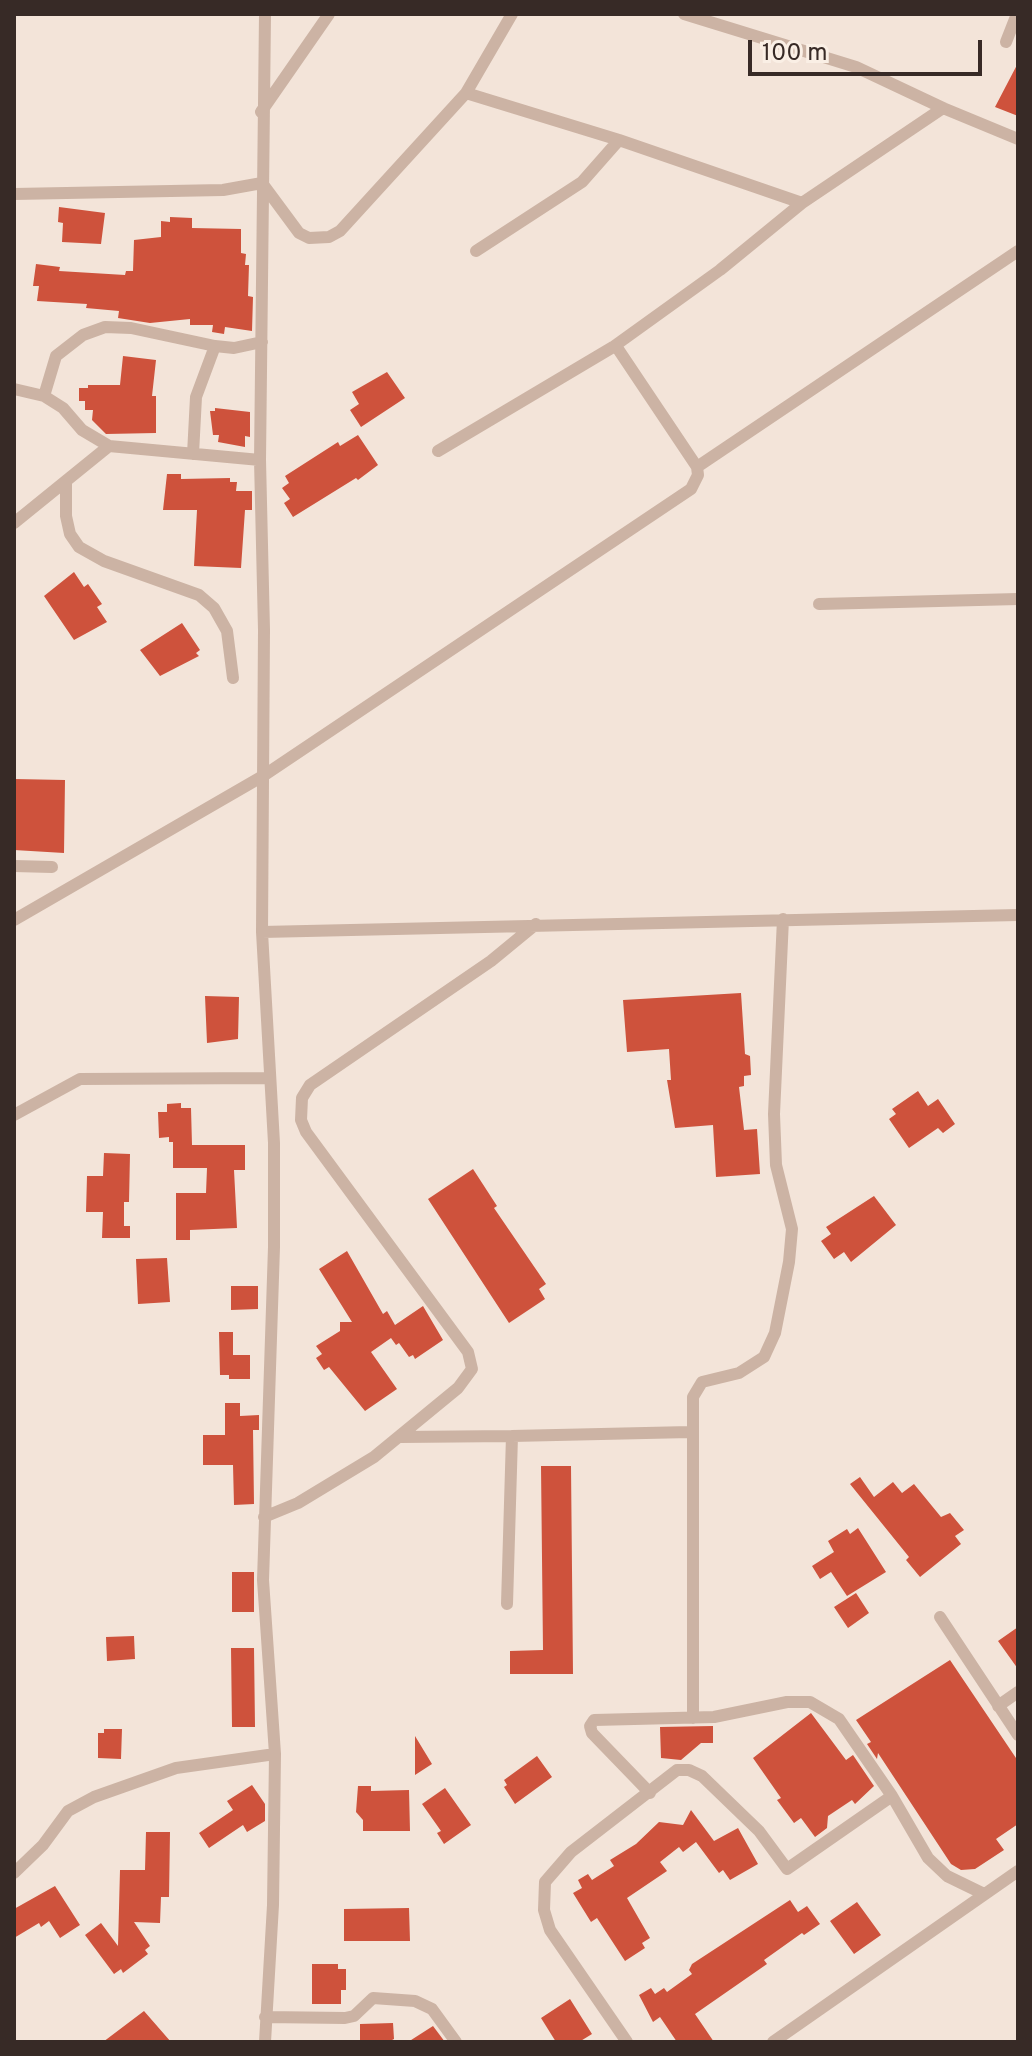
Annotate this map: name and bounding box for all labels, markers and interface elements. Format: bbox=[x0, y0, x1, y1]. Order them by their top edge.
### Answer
scale bar bbox=[752, 24, 986, 74]
text: 100 m bbox=[762, 39, 828, 69]

